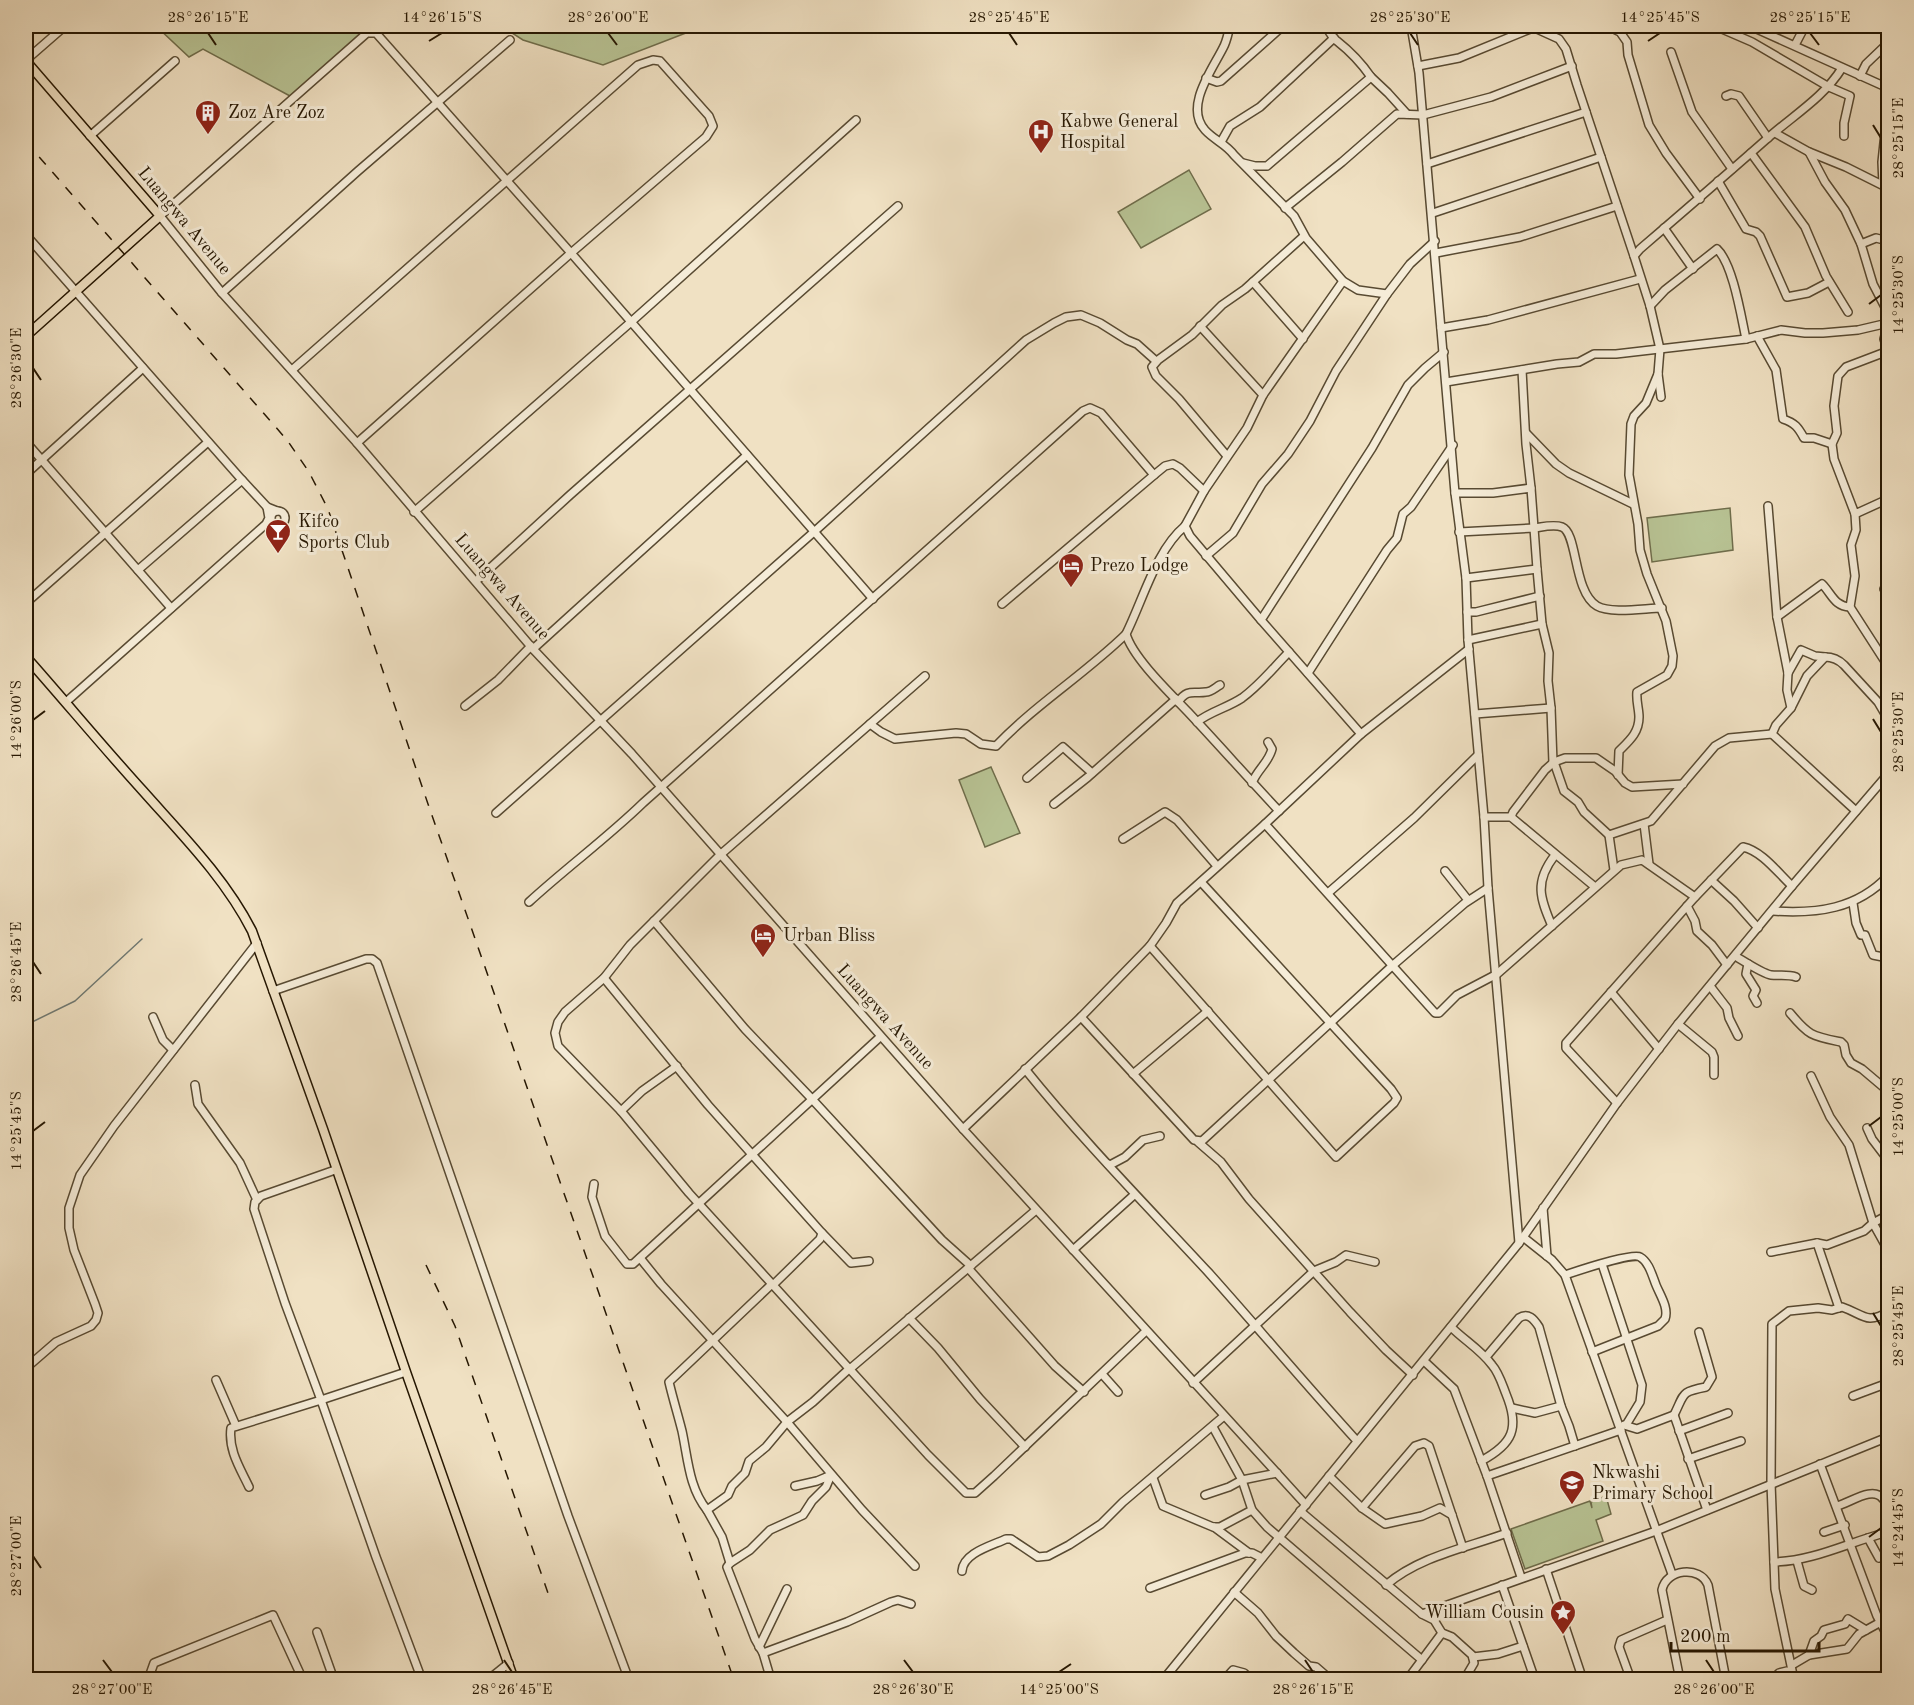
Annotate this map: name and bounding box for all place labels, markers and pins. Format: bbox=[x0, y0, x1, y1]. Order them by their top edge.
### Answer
building icon: Zoz Are Zoz bbox=[193, 98, 223, 136]
place label: Zoz Are Zoz bbox=[228, 104, 325, 122]
place label: Kabwe General Hospital bbox=[1060, 113, 1178, 152]
hospital icon: Kabwe General Hospital bbox=[1026, 117, 1056, 155]
place label: Kifco Sports Club bbox=[298, 513, 390, 552]
bar icon: Kifco Sports Club bbox=[263, 517, 293, 555]
hotel icon: Prezo Lodge bbox=[1056, 551, 1086, 589]
place label: Prezo Lodge bbox=[1090, 557, 1188, 575]
hotel icon: Urban Bliss bbox=[748, 921, 778, 959]
place label: Urban Bliss bbox=[783, 927, 875, 945]
place label: Nkwashi Primary School bbox=[1592, 1464, 1713, 1503]
school or university icon: Nkwashi Primary School bbox=[1557, 1468, 1587, 1506]
place icon: William Cousin bbox=[1548, 1598, 1578, 1636]
place label: William Cousin bbox=[1425, 1604, 1544, 1622]

